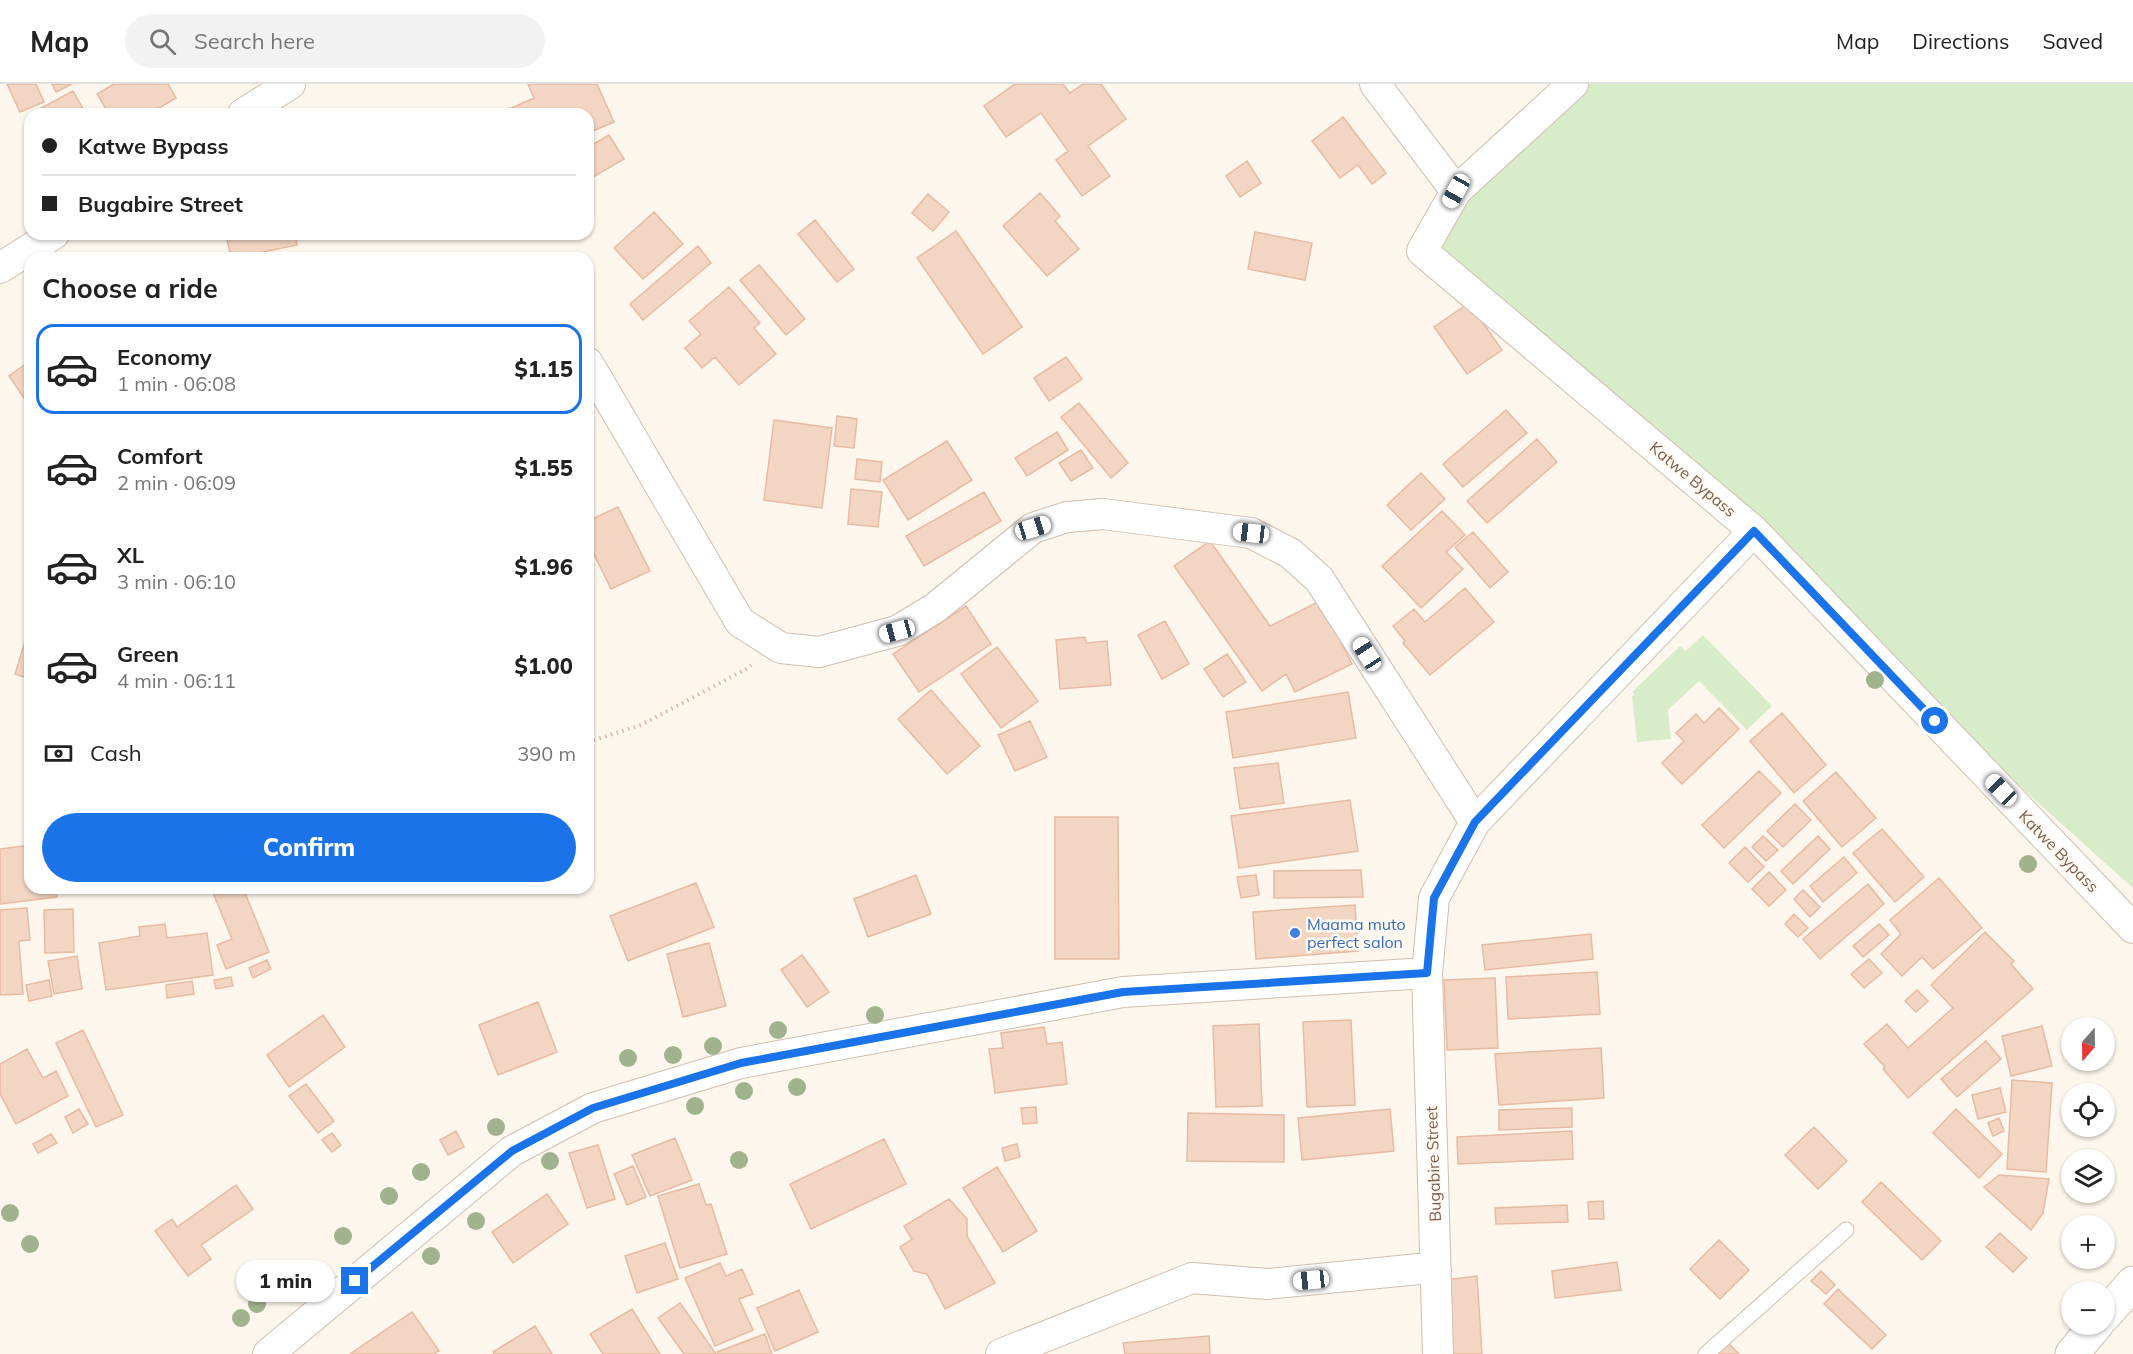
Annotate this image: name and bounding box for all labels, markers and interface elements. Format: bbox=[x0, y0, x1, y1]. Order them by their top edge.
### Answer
search box bbox=[125, 14, 545, 68]
text: Map bbox=[30, 24, 89, 59]
icon: search bbox=[146, 25, 179, 58]
text: Search here bbox=[194, 27, 315, 55]
text: Map bbox=[1836, 28, 1879, 54]
text: Directions bbox=[1912, 28, 2009, 54]
text: Saved bbox=[2042, 28, 2103, 54]
text: Katwe Bypass bbox=[78, 132, 229, 160]
car bbox=[1439, 171, 1473, 211]
text: Bugabire Street bbox=[78, 190, 243, 218]
text: Choose a ride bbox=[42, 271, 218, 305]
icon: car bbox=[45, 342, 99, 396]
text: Economy bbox=[117, 343, 212, 371]
text: $1.15 bbox=[514, 355, 573, 383]
text: 1 min · 06:08 bbox=[117, 371, 236, 396]
street label: Katwe Bypass bbox=[1646, 437, 1740, 521]
icon: car bbox=[45, 441, 99, 495]
text: Comfort bbox=[117, 442, 203, 470]
text: $1.55 bbox=[514, 454, 573, 482]
text: 2 min · 06:09 bbox=[117, 470, 236, 495]
car bbox=[1013, 514, 1053, 542]
car bbox=[1232, 522, 1270, 544]
icon: car bbox=[45, 540, 99, 594]
text: XL bbox=[117, 541, 144, 569]
text: $1.96 bbox=[514, 553, 573, 581]
text: 3 min · 06:10 bbox=[117, 569, 236, 594]
car bbox=[877, 618, 917, 644]
car bbox=[1350, 634, 1384, 674]
icon: car bbox=[45, 639, 99, 693]
text: Green bbox=[117, 640, 179, 668]
text: $1.00 bbox=[514, 652, 573, 680]
text: 4 min · 06:11 bbox=[117, 668, 236, 693]
route start bbox=[1921, 707, 1948, 734]
icon: cash bbox=[42, 737, 75, 770]
text: Cash bbox=[90, 739, 142, 767]
text: 390 m bbox=[517, 741, 576, 766]
car bbox=[1982, 771, 2020, 809]
street label: Katwe Bypass bbox=[2015, 806, 2103, 896]
button: Confirm bbox=[42, 813, 576, 882]
place label: Maama muto perfect salon bbox=[1307, 914, 1406, 952]
marker: Maama muto perfect salon bbox=[1288, 926, 1302, 940]
north arrow bbox=[2061, 1017, 2115, 1071]
map controls bbox=[2061, 1017, 2115, 1335]
button: locate bbox=[2061, 1083, 2115, 1137]
street label: Bugabire Street bbox=[1421, 1105, 1445, 1222]
button: layers bbox=[2061, 1149, 2115, 1203]
button: + bbox=[2061, 1215, 2115, 1269]
callout: 1 min bbox=[235, 1260, 334, 1302]
route end bbox=[341, 1267, 368, 1294]
text: 1 min bbox=[259, 1268, 312, 1293]
car bbox=[1292, 1269, 1330, 1291]
button: − bbox=[2061, 1281, 2115, 1335]

